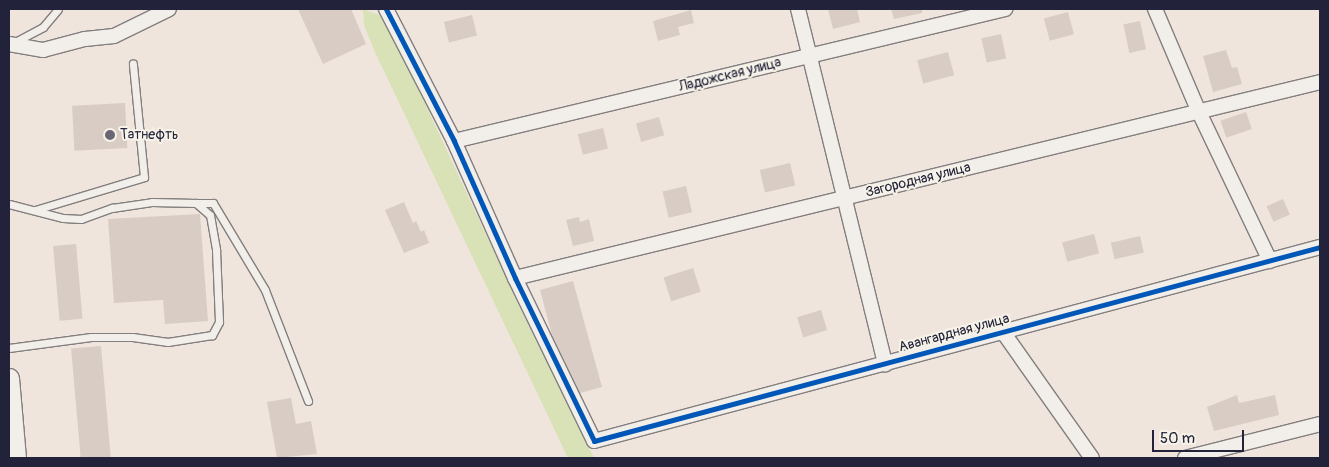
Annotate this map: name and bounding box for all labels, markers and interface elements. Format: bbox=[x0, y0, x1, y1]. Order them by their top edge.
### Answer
street label: Ладожская улица bbox=[677, 54, 783, 96]
place label: Татнефть bbox=[120, 127, 179, 143]
marker: Татнефть bbox=[104, 129, 116, 141]
street label: Загородная улица bbox=[864, 159, 972, 201]
street label: Авангардная улица bbox=[897, 310, 1011, 356]
scale bar bbox=[1154, 420, 1246, 452]
text: 50 m bbox=[1160, 429, 1195, 448]

